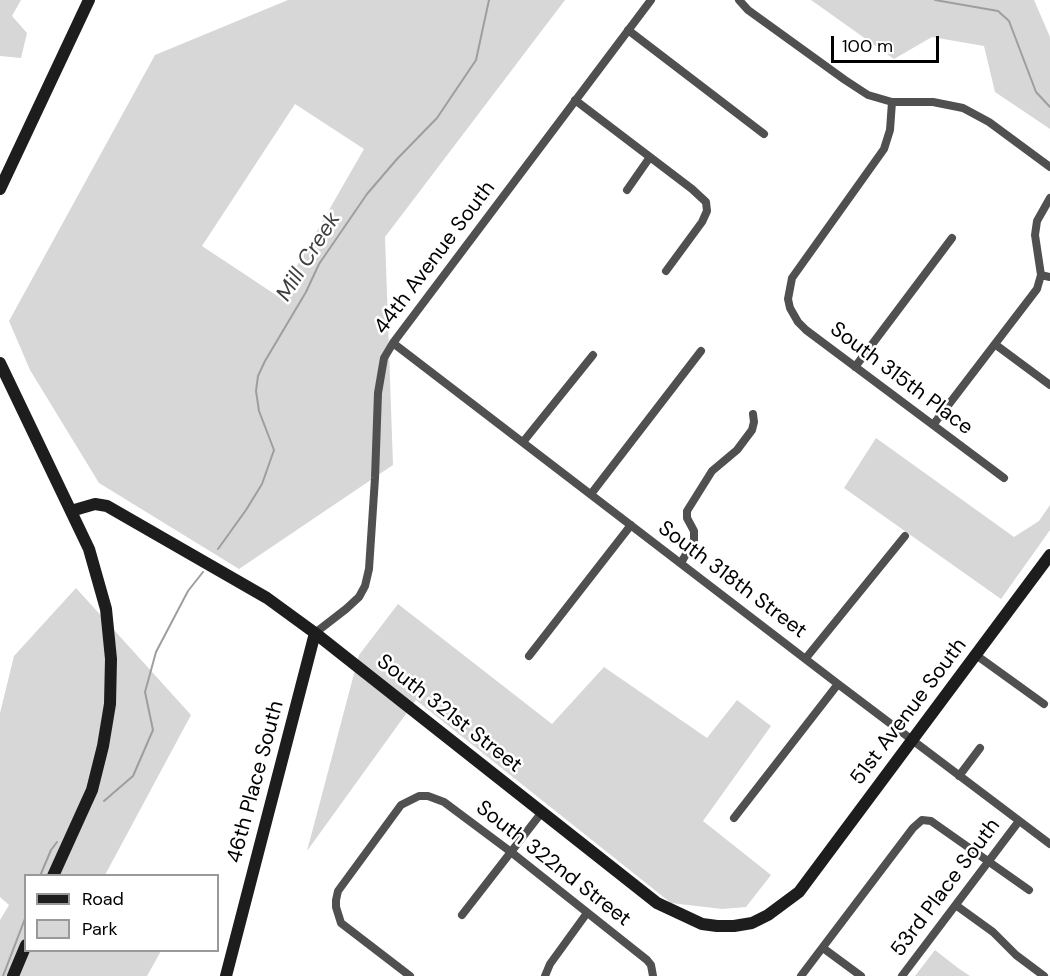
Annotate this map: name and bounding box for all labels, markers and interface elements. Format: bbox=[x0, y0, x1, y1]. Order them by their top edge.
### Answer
scale bar bbox=[834, 24, 942, 62]
text: 100 m bbox=[842, 34, 893, 58]
street label: 44th Avenue South bbox=[369, 176, 501, 340]
water label: Mill Creek bbox=[271, 208, 347, 306]
street label: South 315th Place bbox=[825, 317, 977, 441]
street label: South 318th Street bbox=[653, 516, 811, 644]
street label: 51st Avenue South bbox=[846, 634, 972, 790]
street label: South 321st Street bbox=[371, 650, 527, 778]
street label: 46th Place South bbox=[222, 698, 290, 866]
street label: South 322nd Street bbox=[471, 796, 635, 932]
street label: 53rd Place South bbox=[886, 814, 1006, 962]
legend bbox=[24, 874, 219, 952]
text: Road bbox=[82, 887, 124, 911]
text: Park bbox=[82, 917, 118, 941]

